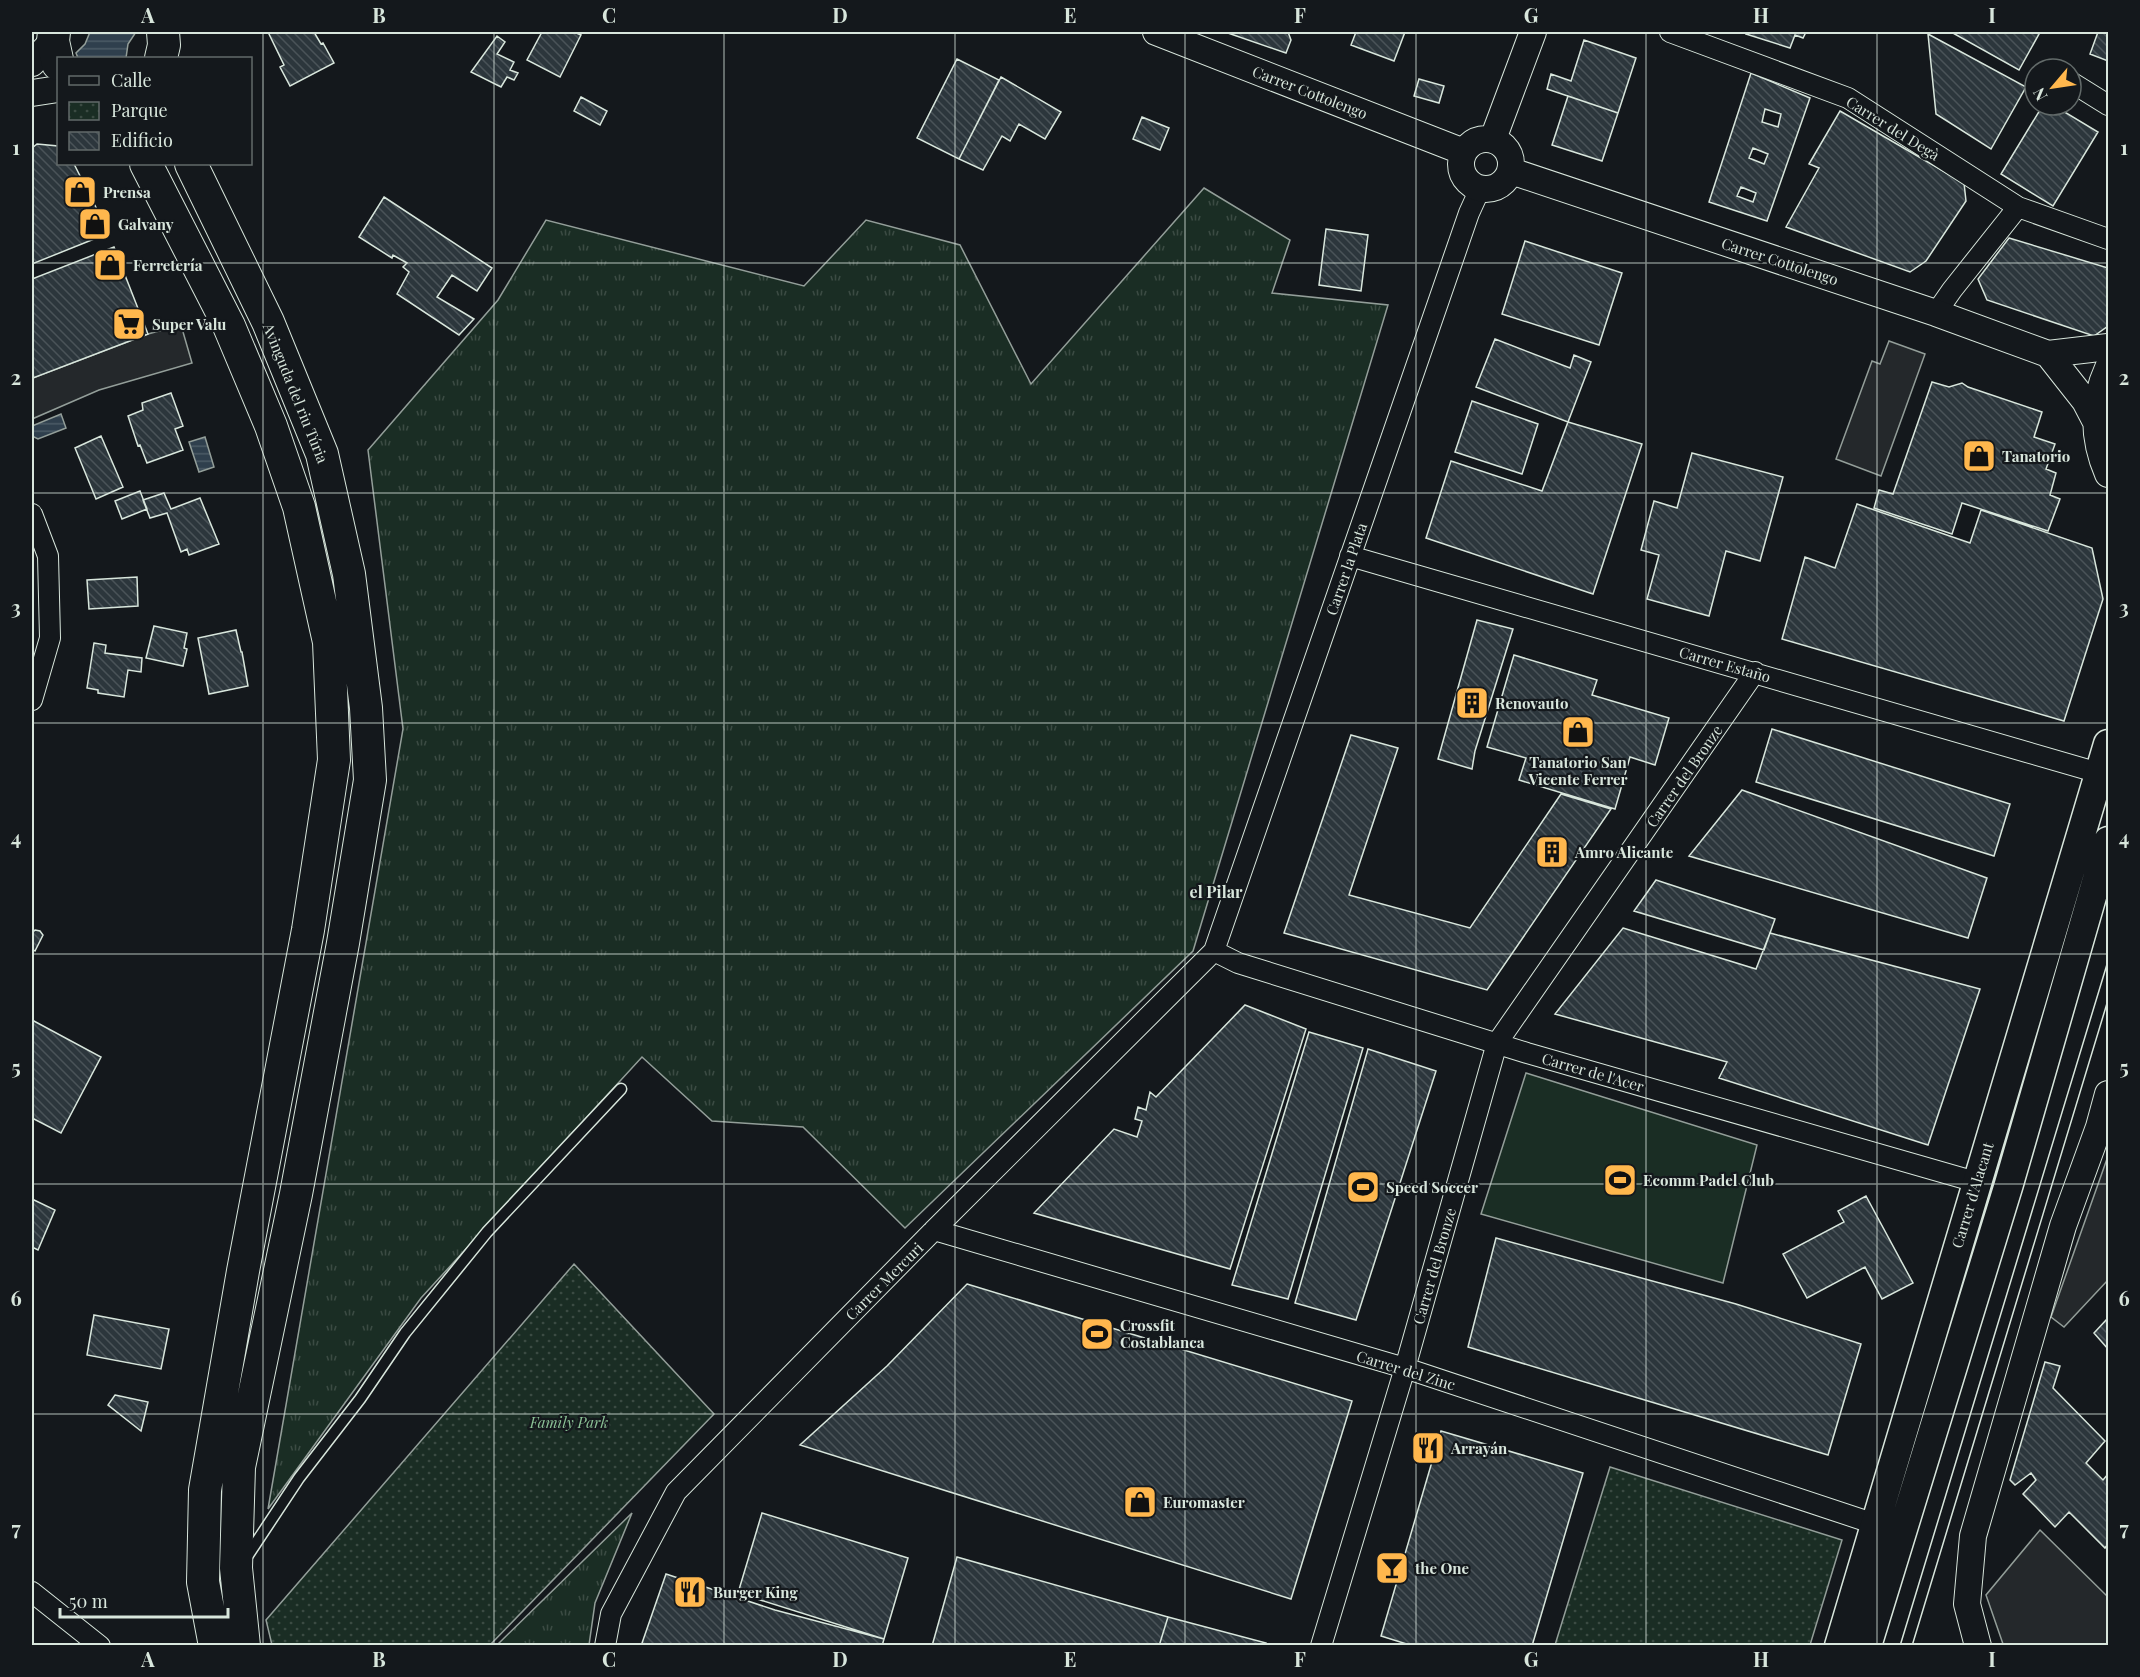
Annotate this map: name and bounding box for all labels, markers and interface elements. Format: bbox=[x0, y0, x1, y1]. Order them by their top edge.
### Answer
text: A bbox=[140, 1, 155, 28]
text: B bbox=[372, 1, 386, 28]
text: C bbox=[602, 1, 616, 28]
text: D bbox=[832, 1, 848, 28]
text: E bbox=[1064, 1, 1076, 28]
text: F bbox=[1294, 1, 1306, 28]
text: G bbox=[1524, 1, 1539, 28]
text: H bbox=[1753, 1, 1769, 28]
text: I bbox=[1988, 1, 1996, 28]
legend bbox=[57, 57, 252, 165]
north arrow bbox=[2023, 57, 2083, 117]
street label: Carrer Cottolengo bbox=[1250, 61, 1370, 123]
text: Calle bbox=[111, 68, 152, 92]
text: N bbox=[2027, 84, 2051, 105]
street label: Carrer del Degà bbox=[1843, 91, 1944, 165]
text: Parque bbox=[111, 98, 168, 122]
text: Edificio bbox=[111, 128, 173, 152]
text: 1 bbox=[12, 133, 20, 160]
text: 1 bbox=[2120, 133, 2128, 160]
shop icon: Prensa bbox=[62, 174, 98, 210]
place label: Prensa bbox=[103, 182, 151, 202]
shop icon: Galvany bbox=[77, 206, 113, 242]
place label: Galvany bbox=[118, 214, 174, 234]
street label: Carrer Cottolengo bbox=[1719, 233, 1841, 289]
shop icon: Ferretería bbox=[92, 247, 128, 283]
place label: Ferretería bbox=[133, 255, 203, 275]
supermarket icon: Super Valu bbox=[111, 306, 147, 342]
place label: Super Valu bbox=[152, 314, 226, 334]
street label: Avinguda del riu Túria bbox=[258, 319, 333, 466]
text: 2 bbox=[11, 363, 21, 390]
text: 2 bbox=[2119, 363, 2129, 390]
shop icon: Tanatorio bbox=[1961, 438, 1997, 474]
place label: Tanatorio bbox=[2002, 446, 2070, 466]
street label: Carrer la Plata bbox=[1321, 520, 1371, 618]
text: 3 bbox=[11, 593, 21, 620]
text: 3 bbox=[2119, 593, 2129, 620]
street label: Carrer Estaño bbox=[1677, 641, 1773, 687]
building icon: Renovauto bbox=[1454, 685, 1490, 721]
place label: Renovauto bbox=[1495, 693, 1568, 713]
shop icon: Tanatorio San Vicente Ferrer bbox=[1560, 714, 1596, 750]
street label: Carrer del Bronze bbox=[1641, 721, 1727, 831]
place label: Tanatorio San Vicente Ferrer bbox=[1528, 752, 1628, 789]
text: 4 bbox=[11, 823, 21, 850]
text: 4 bbox=[2119, 823, 2129, 850]
building icon: Amro Alicante bbox=[1534, 834, 1570, 870]
place label: Amro Alicante bbox=[1574, 842, 1674, 862]
district label: el Pilar bbox=[1190, 881, 1243, 902]
street label: Carrer de l'Acer bbox=[1540, 1048, 1647, 1096]
text: 5 bbox=[11, 1053, 21, 1080]
text: 5 bbox=[2119, 1053, 2129, 1080]
street label: Carrer d'Alacant bbox=[1946, 1139, 1998, 1250]
sports icon: Ecomm Padel Club bbox=[1602, 1162, 1638, 1198]
sports icon: Speed Soccer bbox=[1345, 1169, 1381, 1205]
place label: Ecomm Padel Club bbox=[1643, 1170, 1774, 1190]
place label: Speed Soccer bbox=[1386, 1177, 1478, 1197]
street label: Carrer del Bronze bbox=[1408, 1205, 1460, 1327]
street label: Carrer Mercuri bbox=[841, 1237, 928, 1324]
text: 6 bbox=[10, 1284, 22, 1311]
text: 6 bbox=[2118, 1284, 2130, 1311]
place label: Crossfit Costablanca bbox=[1120, 1315, 1205, 1352]
sports icon: Crossfit Costablanca bbox=[1079, 1316, 1115, 1352]
street label: Carrer del Zinc bbox=[1354, 1345, 1458, 1395]
park label: Family Park bbox=[529, 1412, 608, 1432]
restaurant icon: Arrayán bbox=[1410, 1430, 1446, 1466]
place label: Arrayán bbox=[1450, 1438, 1508, 1458]
shop icon: Euromaster bbox=[1122, 1484, 1158, 1520]
place label: Euromaster bbox=[1163, 1492, 1245, 1512]
text: 7 bbox=[11, 1514, 21, 1541]
text: 7 bbox=[2119, 1514, 2129, 1541]
bar icon: the One bbox=[1374, 1550, 1410, 1586]
place label: the One bbox=[1414, 1558, 1470, 1578]
restaurant icon: Burger King bbox=[672, 1574, 708, 1610]
scale bar bbox=[60, 1581, 228, 1619]
place label: Burger King bbox=[713, 1582, 798, 1602]
text: 50 m bbox=[69, 1589, 108, 1613]
text: A bbox=[140, 1645, 155, 1672]
text: B bbox=[372, 1645, 386, 1672]
text: C bbox=[602, 1645, 616, 1672]
text: D bbox=[832, 1645, 848, 1672]
text: E bbox=[1064, 1645, 1076, 1672]
text: F bbox=[1294, 1645, 1306, 1672]
text: G bbox=[1524, 1645, 1539, 1672]
text: H bbox=[1753, 1645, 1769, 1672]
text: I bbox=[1988, 1645, 1996, 1672]

